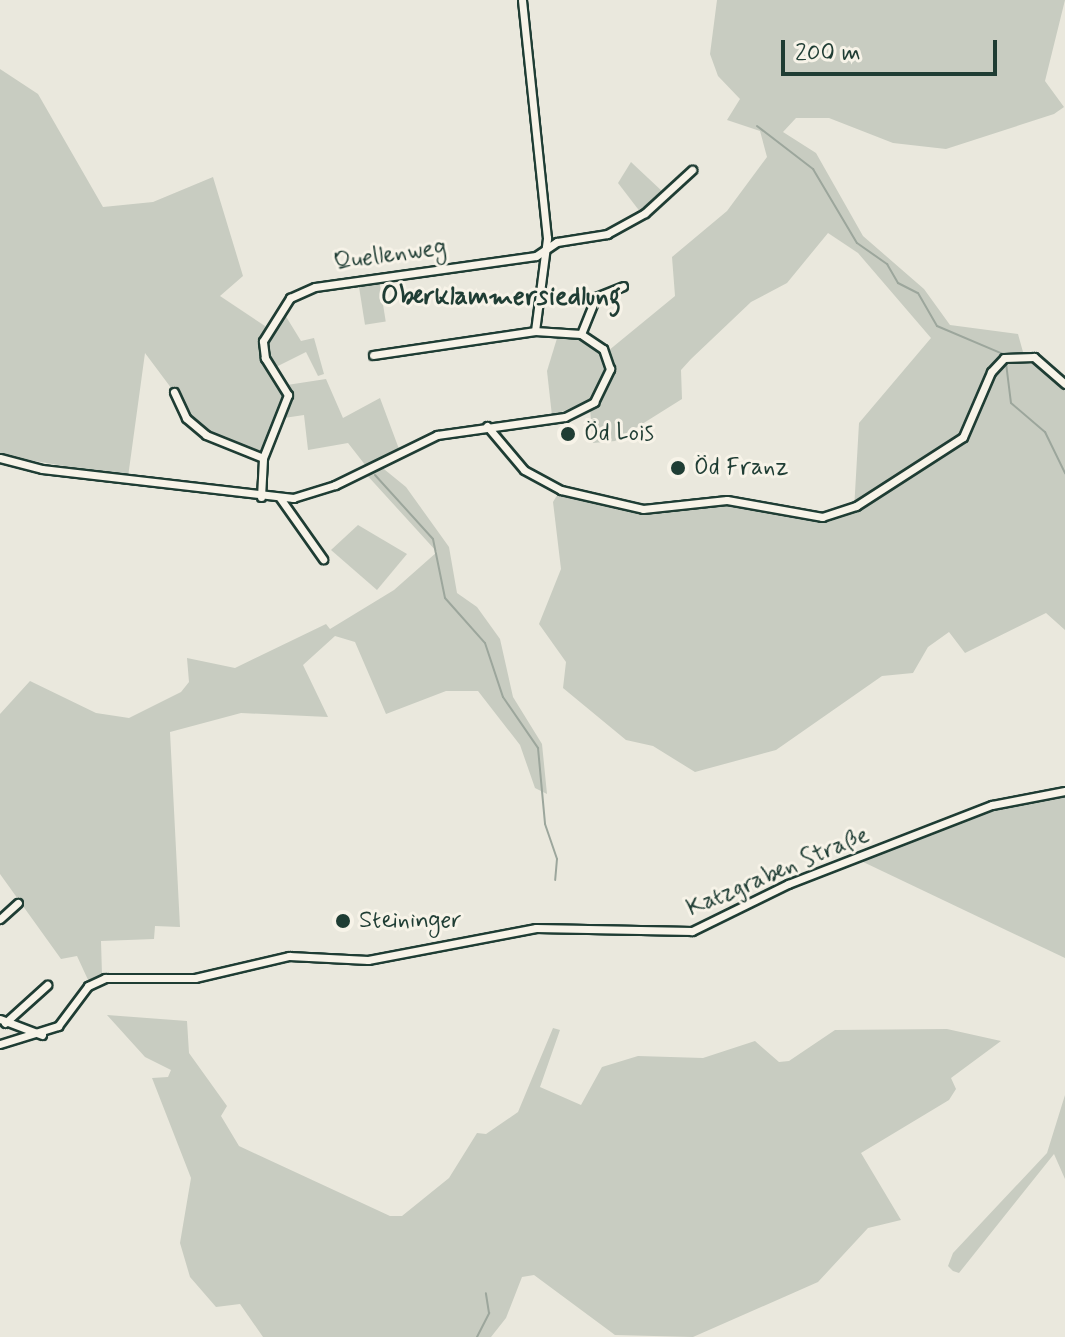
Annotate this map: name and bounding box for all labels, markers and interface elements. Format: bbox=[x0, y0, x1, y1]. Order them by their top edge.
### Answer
scale bar bbox=[785, 24, 1001, 74]
text: 200 m bbox=[795, 38, 861, 69]
street label: Quellenweg bbox=[332, 233, 448, 277]
district label: Oberklammersiedlung bbox=[381, 282, 621, 314]
place label: Öd Lois bbox=[584, 420, 658, 448]
marker: Öd Lois bbox=[559, 425, 577, 443]
place label: Öd Franz bbox=[694, 454, 792, 482]
marker: Öd Franz bbox=[669, 459, 687, 477]
street label: Katzgraben Straße bbox=[683, 821, 873, 923]
place label: Steininger bbox=[359, 907, 462, 935]
marker: Steininger bbox=[334, 912, 352, 930]

